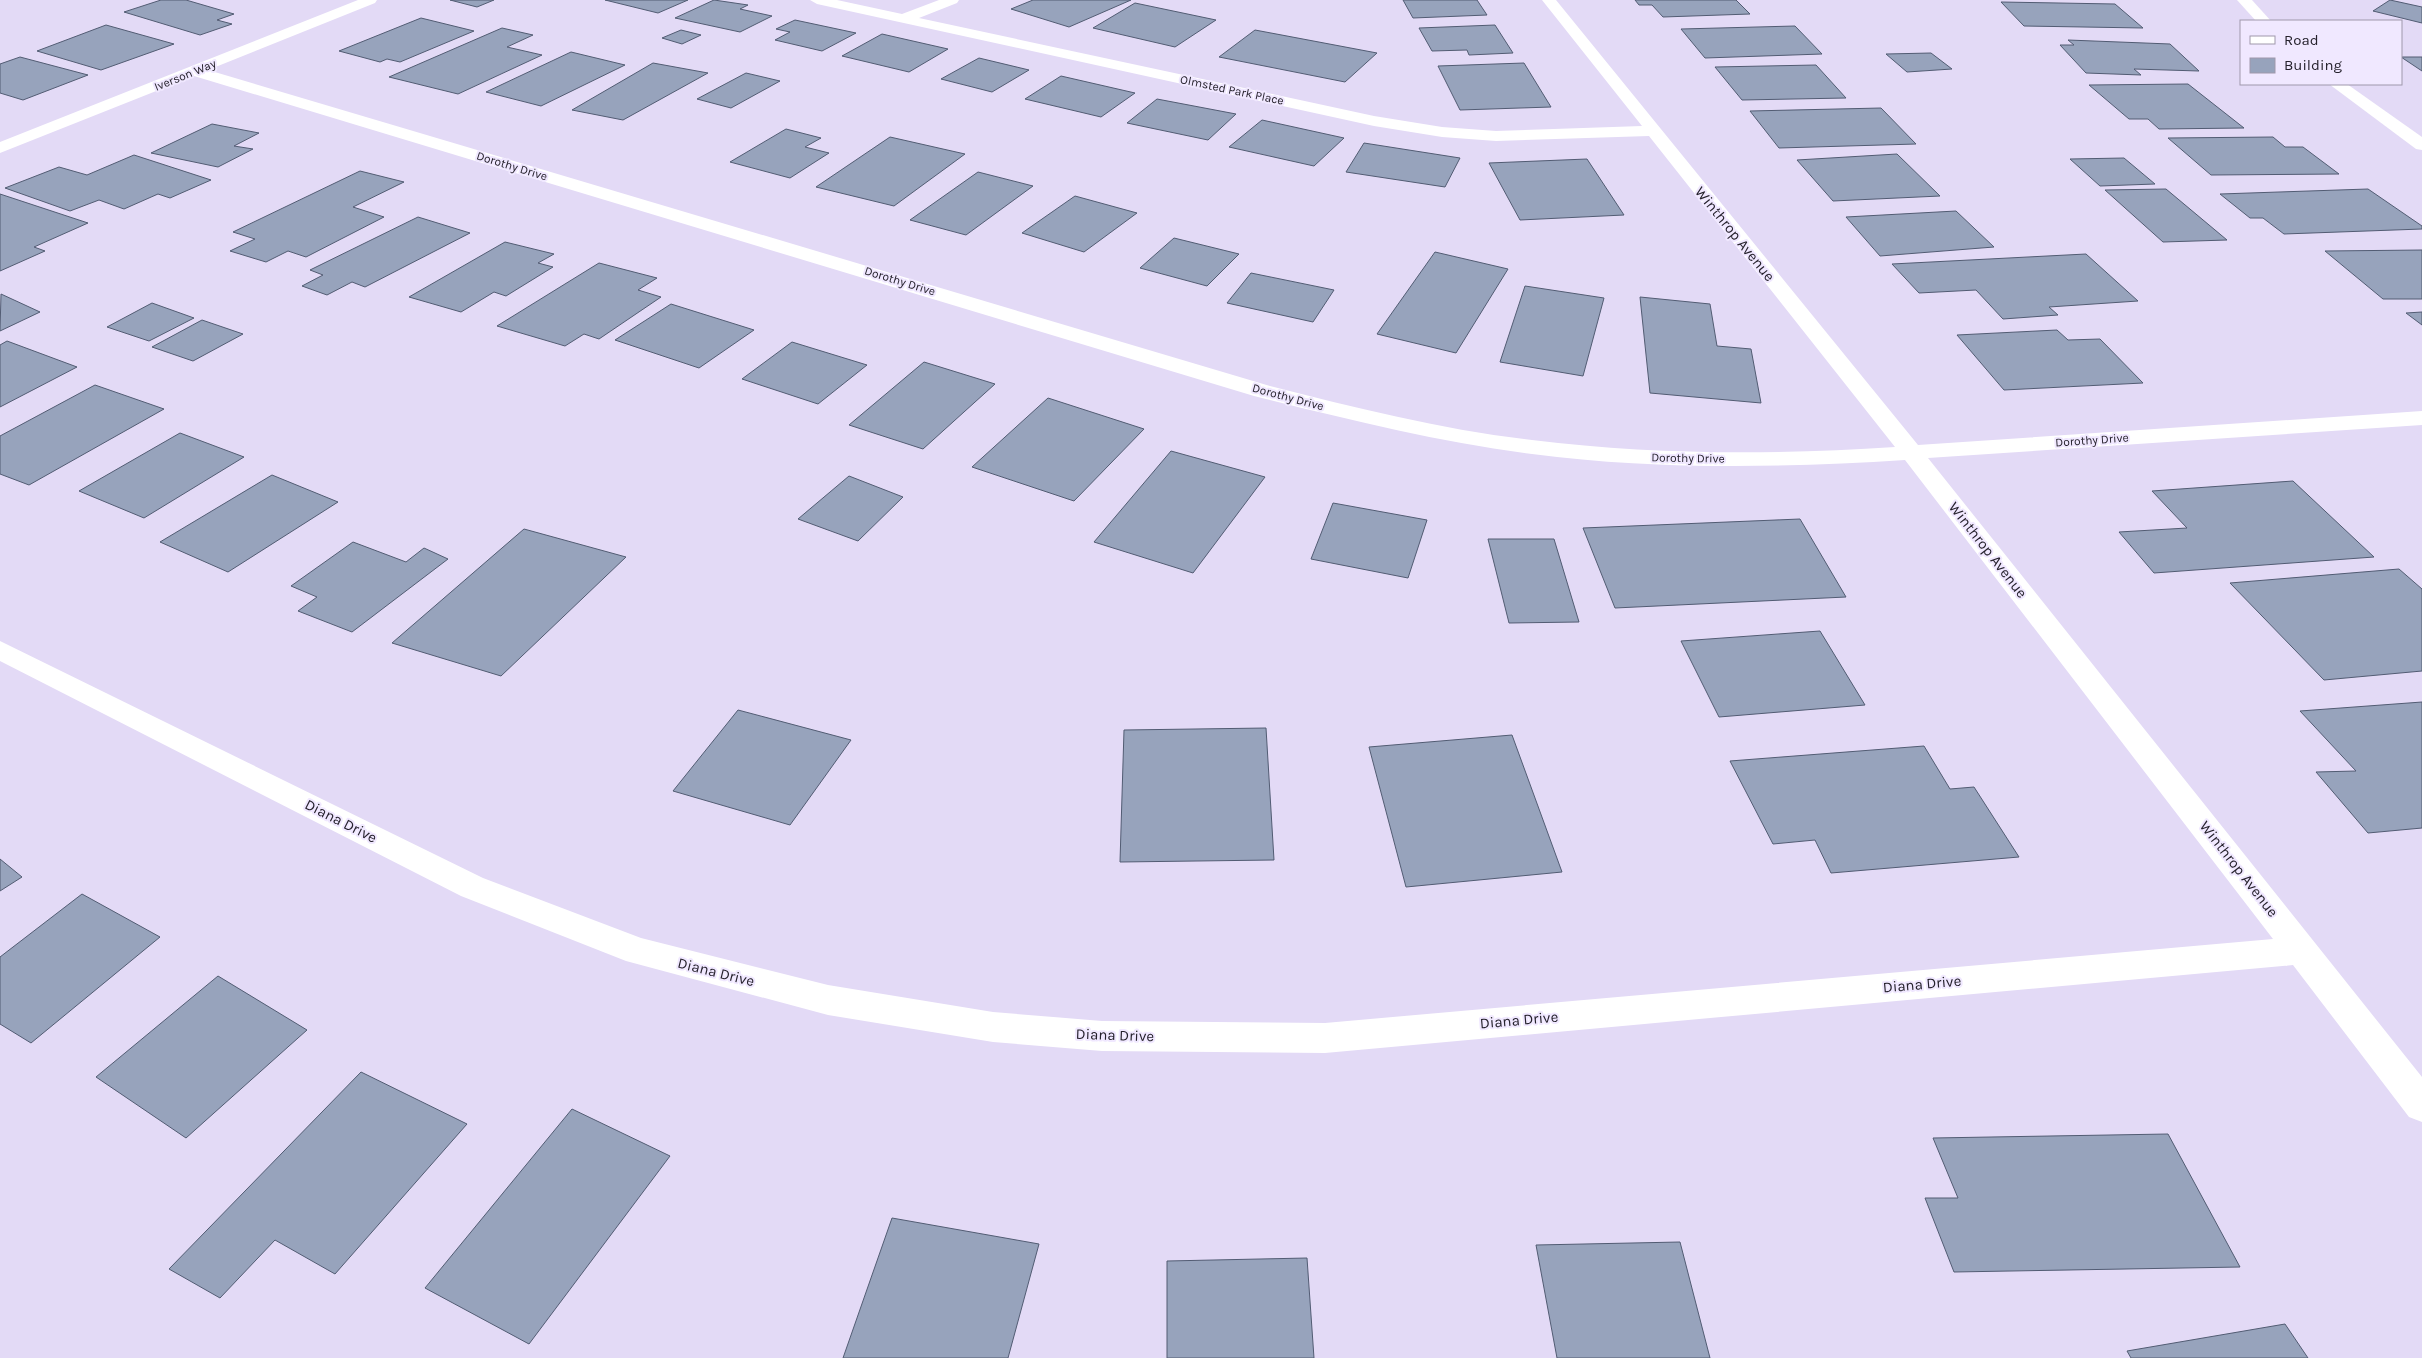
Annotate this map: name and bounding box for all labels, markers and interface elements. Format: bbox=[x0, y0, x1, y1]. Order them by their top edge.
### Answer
legend bbox=[2240, 20, 2402, 85]
text: Road bbox=[2284, 31, 2319, 49]
street label: Iverson Way bbox=[152, 56, 218, 94]
text: Building bbox=[2284, 56, 2342, 74]
street label: Olmsted Park Place bbox=[1179, 72, 1285, 108]
street label: Dorothy Drive bbox=[475, 149, 549, 183]
street label: Winthrop Avenue bbox=[1691, 183, 1779, 285]
street label: Dorothy Drive bbox=[863, 264, 937, 298]
street label: Dorothy Drive bbox=[1251, 381, 1325, 413]
street label: Dorothy Drive bbox=[2055, 430, 2129, 450]
street label: Dorothy Drive bbox=[1651, 450, 1725, 466]
street label: Winthrop Avenue bbox=[1945, 498, 2031, 602]
street label: Diana Drive bbox=[302, 795, 380, 847]
street label: Winthrop Avenue bbox=[2196, 817, 2282, 921]
street label: Diana Drive bbox=[676, 954, 756, 990]
street label: Diana Drive bbox=[1882, 972, 1962, 996]
street label: Diana Drive bbox=[1479, 1008, 1559, 1032]
street label: Diana Drive bbox=[1075, 1025, 1155, 1045]

